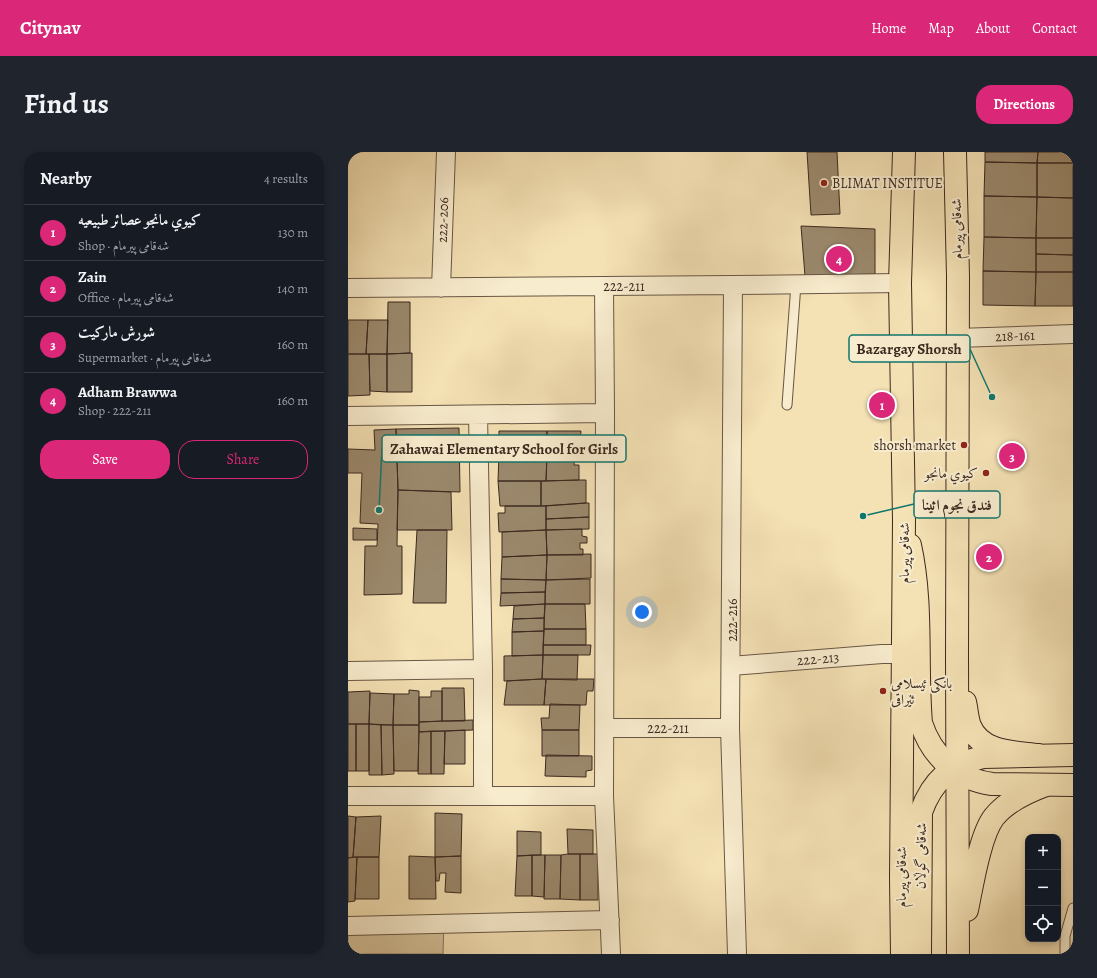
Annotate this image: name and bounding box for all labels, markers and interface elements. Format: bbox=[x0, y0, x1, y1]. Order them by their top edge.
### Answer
text: Citynav bbox=[20, 15, 81, 41]
text: Home bbox=[871, 19, 906, 38]
text: Map bbox=[928, 19, 954, 38]
text: About bbox=[976, 19, 1010, 38]
text: Contact bbox=[1032, 19, 1077, 38]
text: Find us bbox=[24, 85, 109, 123]
button: Directions bbox=[976, 85, 1073, 124]
text: Nearby bbox=[40, 167, 91, 190]
text: 4 results bbox=[264, 170, 308, 187]
place label: BLIMAT INSTITUE bbox=[832, 174, 943, 193]
marker: BLIMAT INSTITUE bbox=[819, 178, 829, 188]
street label: 222-206 bbox=[433, 197, 453, 243]
street label: شەقامی پیرمام bbox=[947, 198, 970, 260]
text: كيوي مانجو عصائر طبيعيه bbox=[78, 210, 201, 230]
text: 1 bbox=[51, 224, 55, 241]
text: 130 m bbox=[278, 224, 308, 241]
text: Shop · شەقامی پیرمام bbox=[78, 237, 169, 254]
pin: 4 bbox=[826, 244, 852, 274]
text: Zain bbox=[78, 267, 107, 287]
street label: 222-211 bbox=[603, 277, 645, 296]
text: 2 bbox=[50, 280, 56, 297]
text: 140 m bbox=[277, 280, 308, 297]
text: Office · شەقامی پیرمام bbox=[78, 289, 174, 306]
text: شورش ماركيت bbox=[78, 322, 155, 342]
street label: 218-161 bbox=[995, 326, 1035, 346]
callout: Bazargay Shorsh bbox=[849, 335, 970, 362]
text: 3 bbox=[50, 336, 56, 353]
text: 160 m bbox=[277, 336, 308, 353]
text: Bazargay Shorsh bbox=[856, 339, 962, 359]
text: Supermarket · شەقامی پیرمام bbox=[78, 349, 212, 366]
text: Adham Brawwa bbox=[78, 382, 177, 402]
pin: 1 bbox=[869, 390, 895, 420]
text: 4 bbox=[50, 392, 56, 409]
text: 160 m bbox=[277, 392, 308, 409]
text: Shop · 222-211 bbox=[78, 402, 151, 419]
callout: Zahawai Elementary School for Girls bbox=[382, 435, 626, 462]
place label: shorsh market bbox=[874, 436, 956, 455]
text: Zahawai Elementary School for Girls bbox=[390, 439, 618, 459]
button: Save bbox=[40, 440, 170, 479]
button: Share bbox=[178, 440, 308, 479]
marker: shorsh market bbox=[959, 440, 969, 450]
pin: 3 bbox=[999, 441, 1025, 471]
place label: كيوي مانجو bbox=[923, 464, 978, 485]
marker: كيوي مانجو bbox=[981, 468, 991, 478]
callout: فندق نجوم اثينا bbox=[914, 491, 1000, 518]
text: فندق نجوم اثينا bbox=[922, 495, 992, 518]
street label: شەقامی پیرمام bbox=[895, 523, 917, 583]
pin: 2 bbox=[976, 542, 1002, 572]
street label: 222-216 bbox=[723, 598, 742, 642]
your location bbox=[632, 602, 652, 622]
street label: 222-213 bbox=[796, 648, 840, 670]
place label: بانکی ئیسلامی ئێراقی bbox=[891, 674, 953, 709]
marker: بانکی ئیسلامی ئێراقی bbox=[878, 686, 888, 696]
street label: 222-211 bbox=[647, 719, 689, 738]
street label: شەقامی گوڵان bbox=[911, 823, 931, 889]
map controls bbox=[1025, 834, 1061, 942]
button: + bbox=[1025, 834, 1061, 870]
street label: شەقامی پیرمام bbox=[892, 847, 914, 907]
button: − bbox=[1025, 870, 1061, 906]
button: locate bbox=[1025, 906, 1061, 942]

